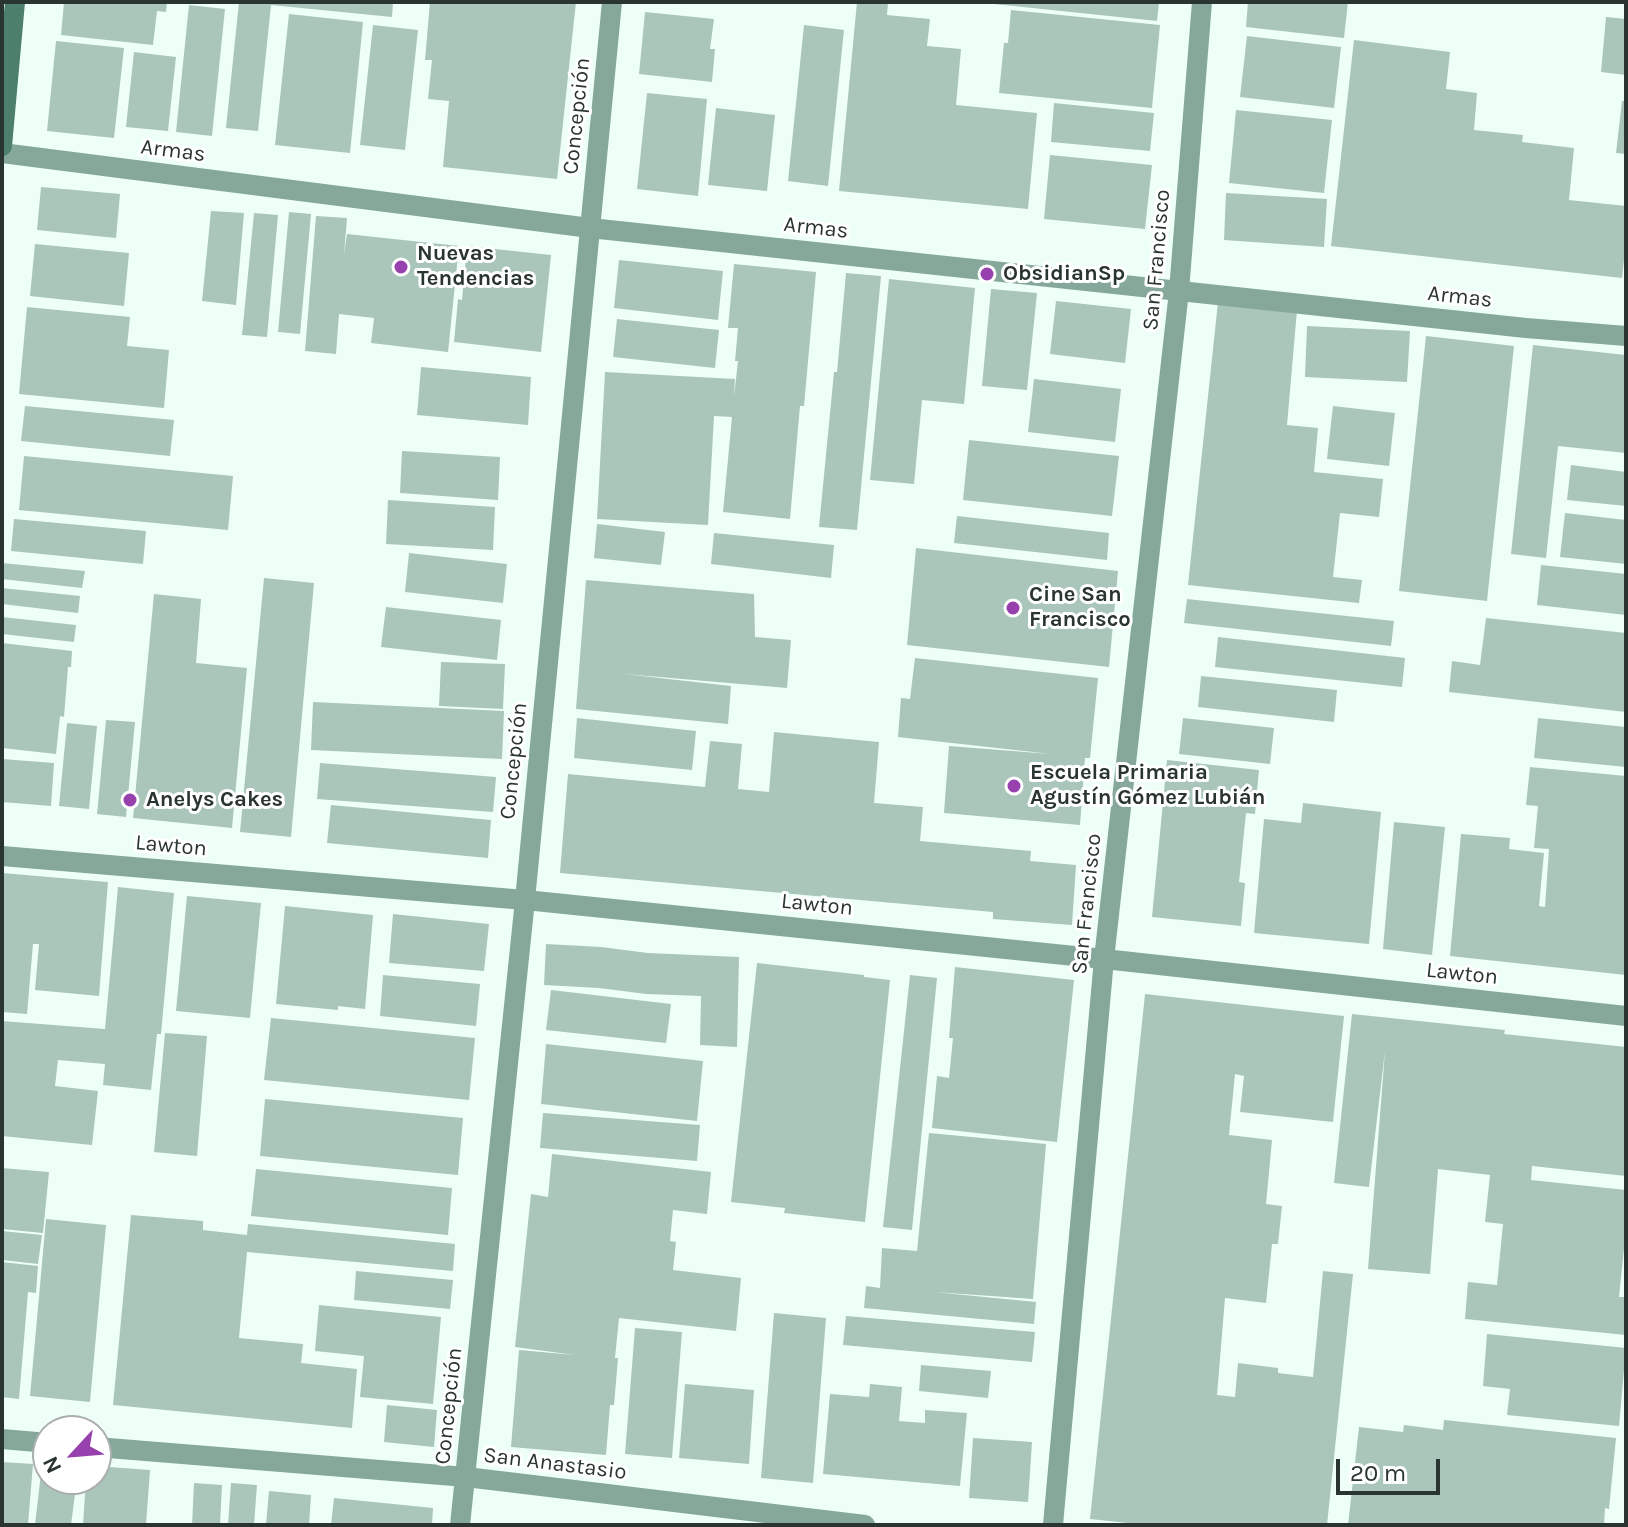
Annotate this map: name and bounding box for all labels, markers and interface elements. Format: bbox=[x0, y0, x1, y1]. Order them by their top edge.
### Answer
street label: Concepción bbox=[558, 56, 596, 176]
street label: Armas bbox=[139, 134, 207, 168]
street label: San Francisco bbox=[1138, 188, 1176, 332]
street label: Armas bbox=[782, 211, 850, 245]
place label: Nuevas Tendencias bbox=[417, 241, 534, 292]
marker: Nuevas Tendencias bbox=[392, 258, 410, 276]
place label: ObsidianSp bbox=[1003, 261, 1125, 287]
marker: ObsidianSp bbox=[978, 265, 996, 283]
street label: Armas bbox=[1426, 280, 1494, 314]
place label: Cine San Francisco bbox=[1029, 582, 1131, 634]
marker: Cine San Francisco bbox=[1004, 599, 1022, 617]
street label: Concepción bbox=[495, 701, 533, 821]
place label: Escuela Primaria Agustín Gómez Lubián bbox=[1030, 760, 1265, 812]
marker: Escuela Primaria Agustín Gómez Lubián bbox=[1005, 777, 1023, 795]
place label: Anelys Cakes bbox=[146, 787, 283, 813]
marker: Anelys Cakes bbox=[121, 791, 139, 809]
street label: Lawton bbox=[134, 830, 208, 862]
street label: San Francisco bbox=[1066, 832, 1108, 976]
street label: Lawton bbox=[780, 888, 854, 922]
street label: Lawton bbox=[1425, 957, 1499, 991]
street label: Concepción bbox=[430, 1346, 468, 1466]
north arrow bbox=[32, 1415, 112, 1495]
street label: San Anastasio bbox=[482, 1442, 628, 1486]
scale bar bbox=[1340, 1443, 1444, 1493]
text: N bbox=[37, 1452, 67, 1477]
text: 20 m bbox=[1350, 1459, 1406, 1487]

